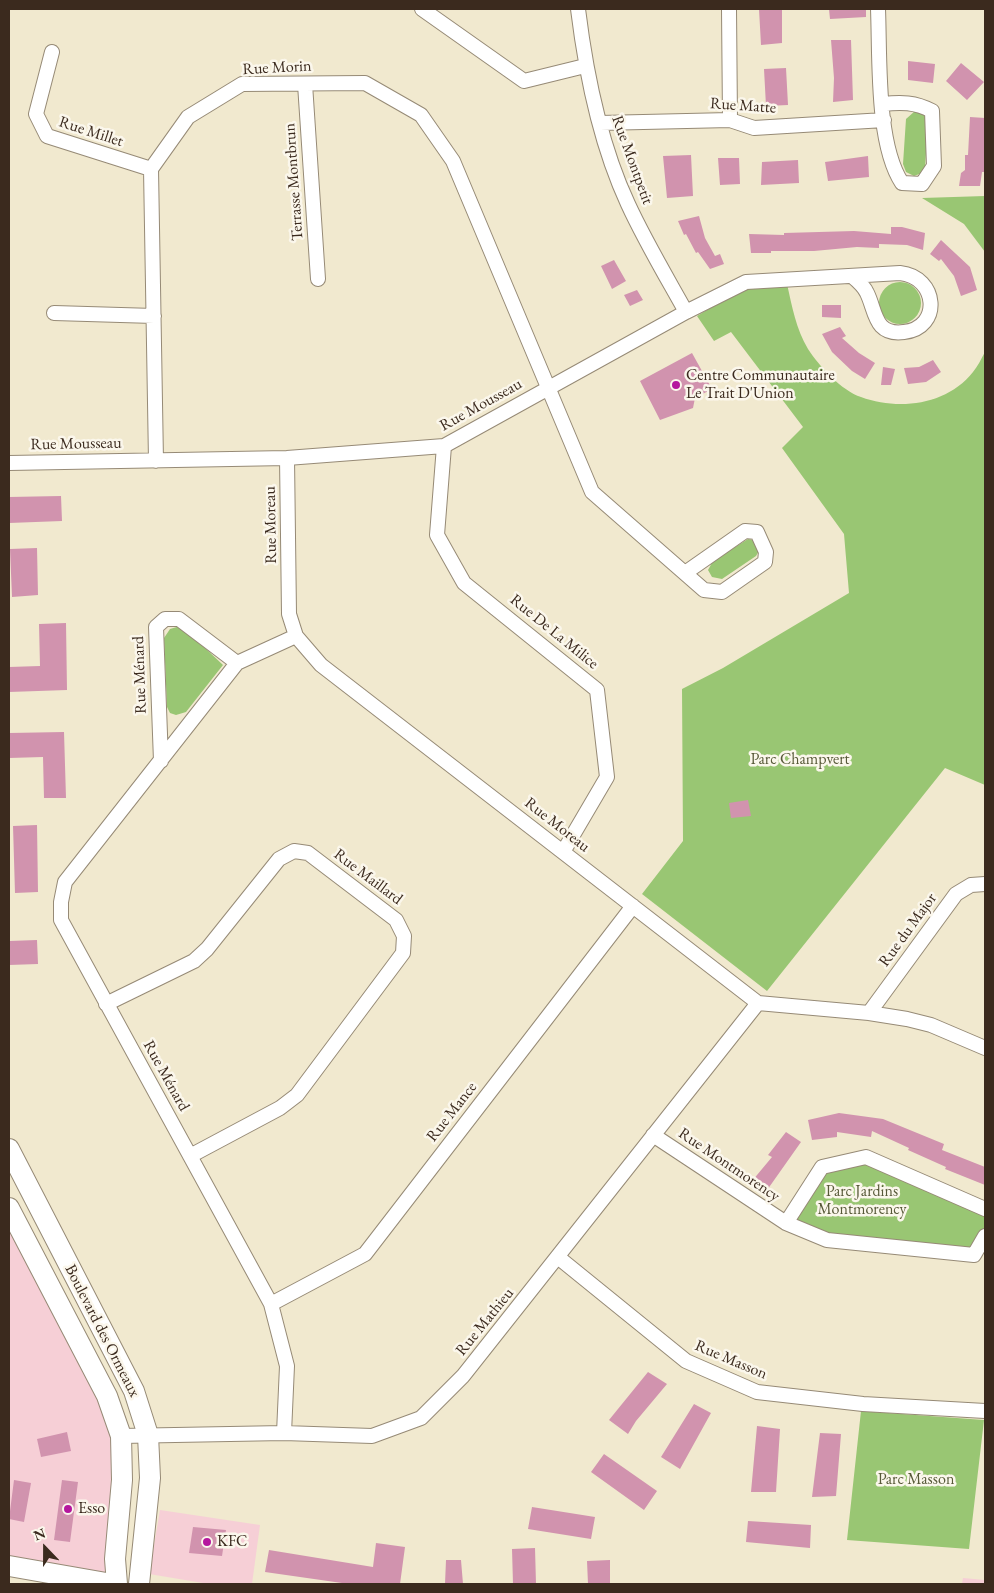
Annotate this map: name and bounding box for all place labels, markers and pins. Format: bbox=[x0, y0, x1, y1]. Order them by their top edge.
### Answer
place label: Centre Communautaire Le Trait D'Union bbox=[686, 366, 835, 404]
marker: Centre Communautaire Le Trait D'Union bbox=[670, 379, 682, 391]
place label: Esso bbox=[78, 1499, 105, 1519]
marker: Esso bbox=[62, 1503, 74, 1515]
place label: KFC bbox=[217, 1532, 247, 1552]
marker: KFC bbox=[201, 1536, 213, 1548]

